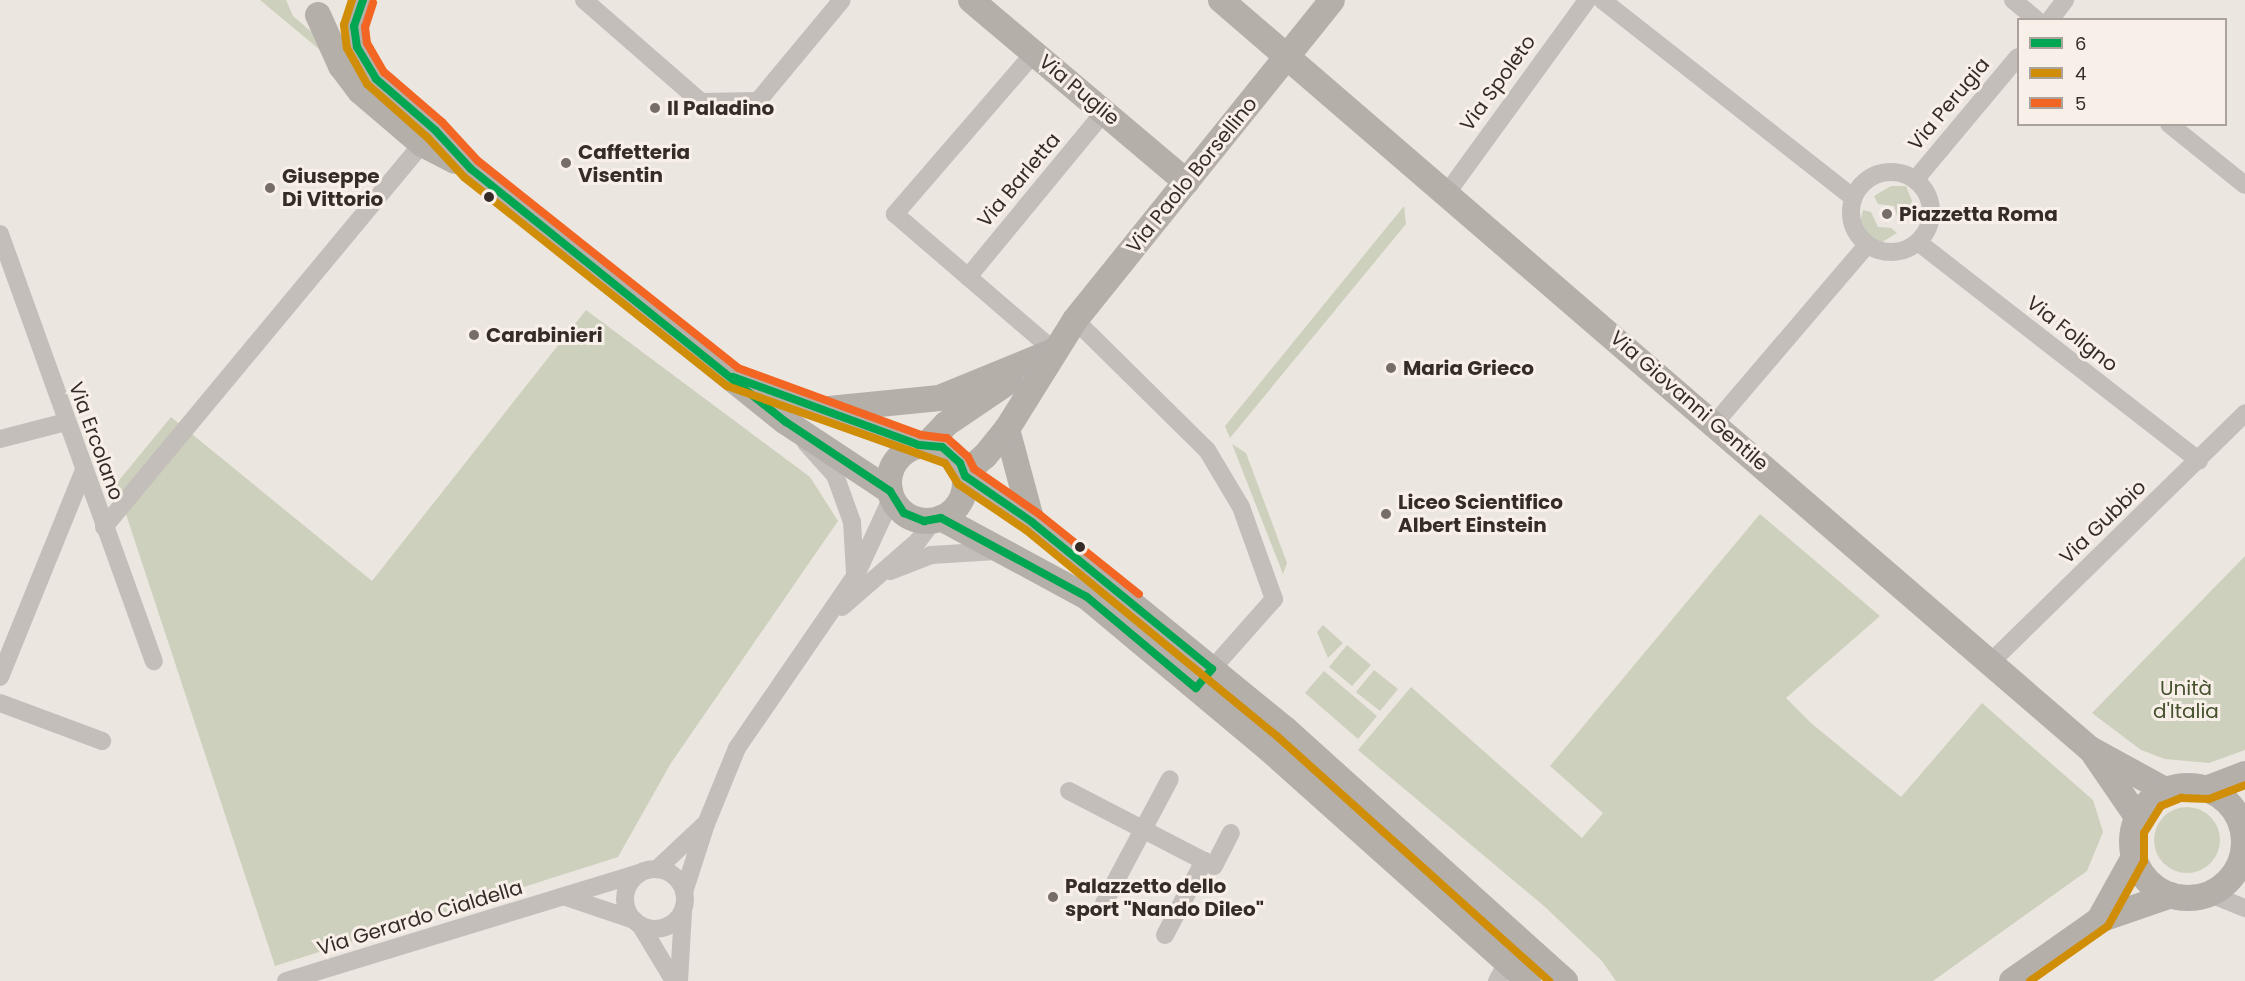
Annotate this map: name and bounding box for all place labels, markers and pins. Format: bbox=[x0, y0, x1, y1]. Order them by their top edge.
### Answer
place label: Il Paladino bbox=[667, 96, 774, 120]
marker: Il Paladino bbox=[648, 101, 662, 115]
place label: Caffetteria Visentin bbox=[578, 140, 690, 187]
marker: Caffetteria Visentin bbox=[559, 156, 573, 170]
place label: Giuseppe Di Vittorio bbox=[282, 164, 383, 211]
marker: Giuseppe Di Vittorio bbox=[263, 181, 277, 195]
unlabelled marker bbox=[483, 191, 495, 203]
place label: Piazzetta Roma bbox=[1899, 202, 2058, 226]
marker: Piazzetta Roma bbox=[1880, 207, 1894, 221]
place label: Carabinieri bbox=[486, 323, 603, 347]
marker: Carabinieri bbox=[467, 328, 481, 342]
place label: Maria Grieco bbox=[1403, 356, 1534, 380]
marker: Maria Grieco bbox=[1384, 361, 1398, 375]
place label: Liceo Scientifico Albert Einstein bbox=[1398, 490, 1563, 537]
marker: Liceo Scientifico Albert Einstein bbox=[1379, 507, 1393, 521]
unlabelled marker bbox=[1074, 541, 1086, 553]
place label: Palazzetto dello sport "Nando Dileo" bbox=[1065, 874, 1264, 921]
marker: Palazzetto dello sport "Nando Dileo" bbox=[1046, 890, 1060, 904]

